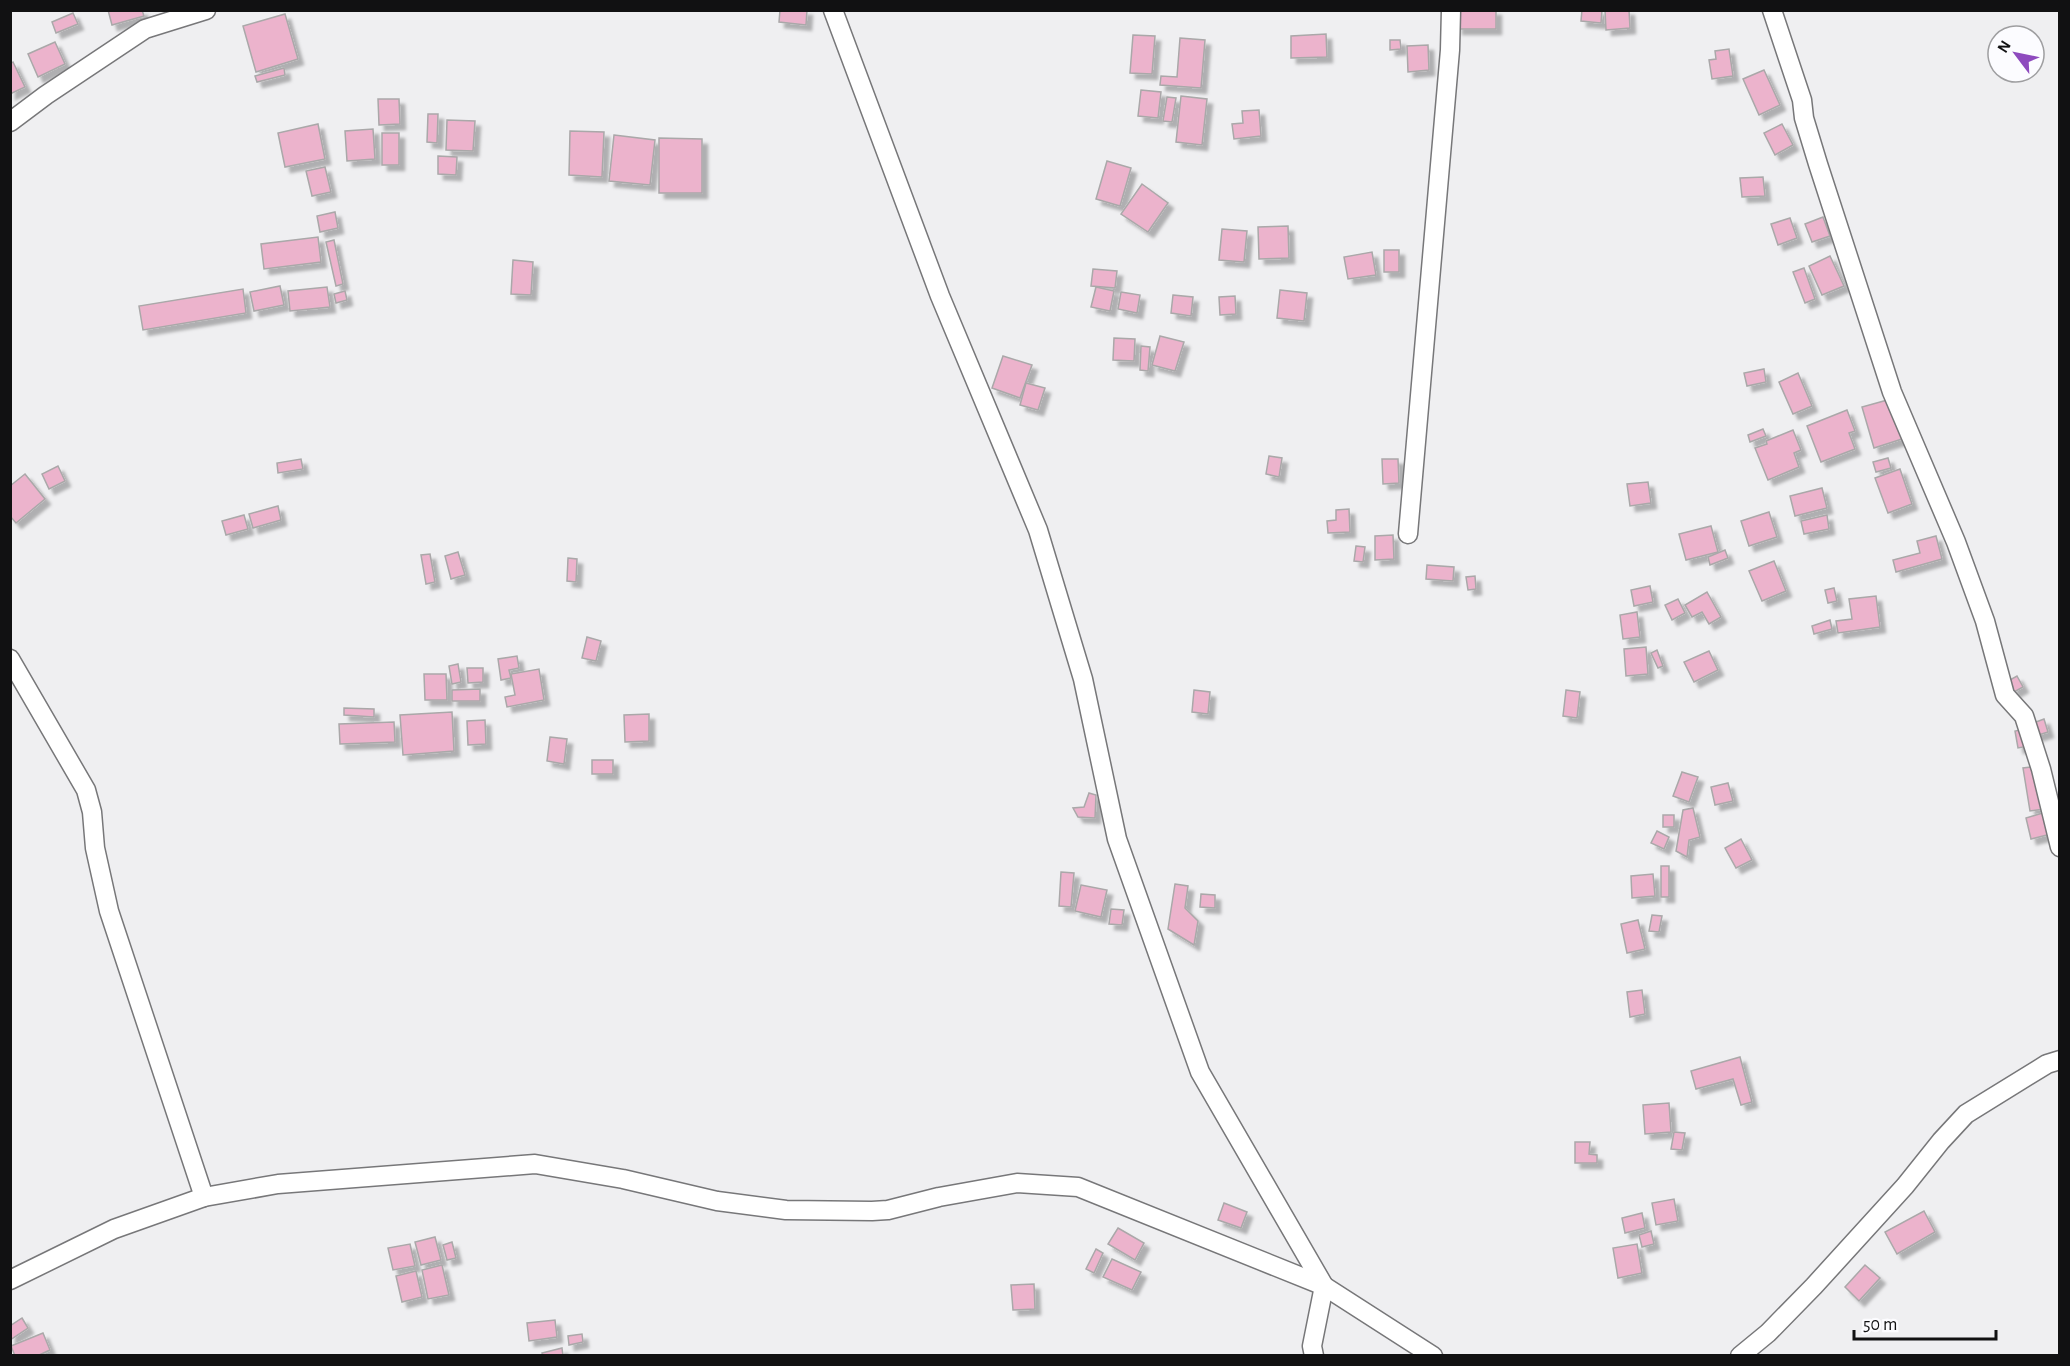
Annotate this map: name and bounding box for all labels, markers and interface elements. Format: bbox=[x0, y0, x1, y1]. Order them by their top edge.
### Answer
north arrow bbox=[1986, 24, 2046, 84]
text: N bbox=[1994, 38, 2014, 56]
scale bar bbox=[1854, 1303, 1996, 1341]
text: 50 m bbox=[1863, 1316, 1897, 1334]

